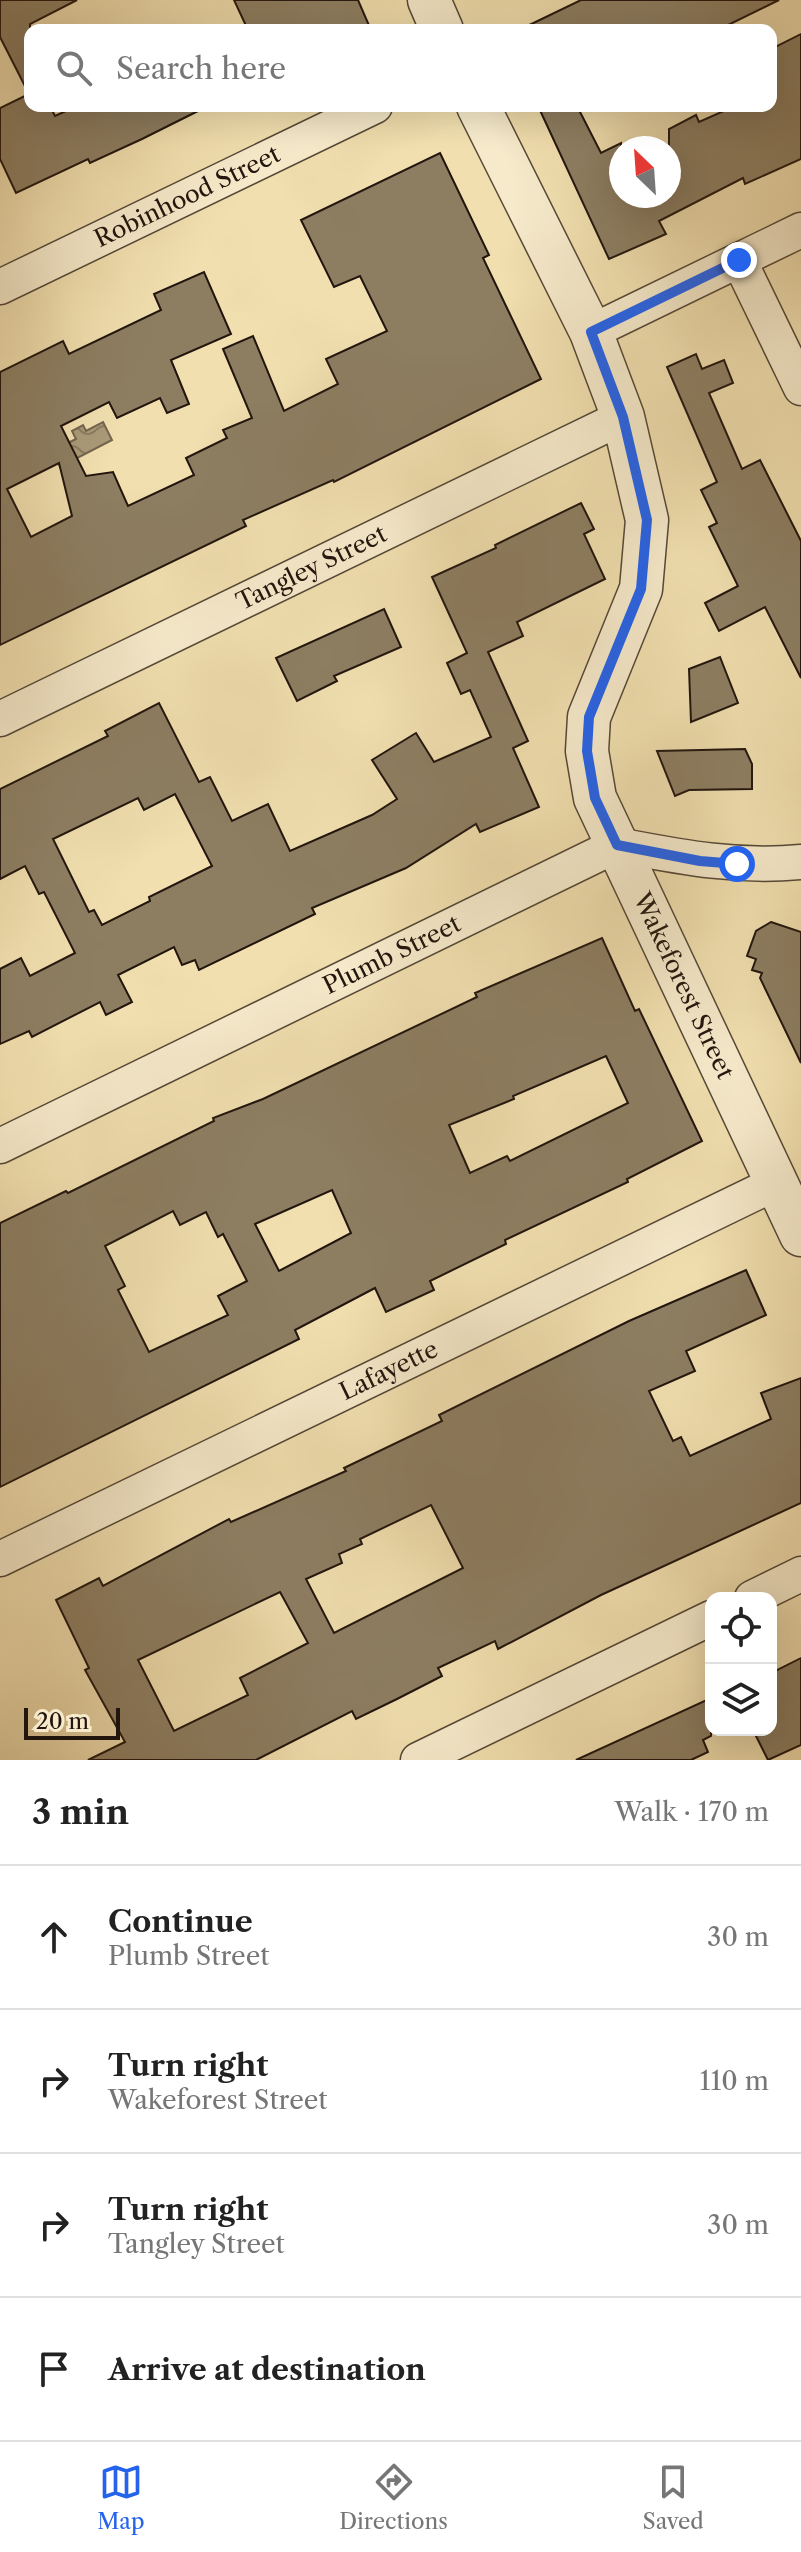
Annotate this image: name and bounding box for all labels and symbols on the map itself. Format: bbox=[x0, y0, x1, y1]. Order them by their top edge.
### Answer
north arrow bbox=[609, 136, 681, 208]
street label: Robinhood Street bbox=[90, 139, 285, 253]
route end bbox=[721, 242, 757, 278]
street label: Tangley Street bbox=[231, 519, 391, 616]
route start bbox=[719, 846, 755, 882]
street label: Wakeforest Street bbox=[627, 887, 741, 1084]
street label: Plumb Street bbox=[318, 908, 465, 1000]
street label: Lafayette bbox=[335, 1334, 442, 1406]
scale bar bbox=[24, 1704, 120, 1740]

